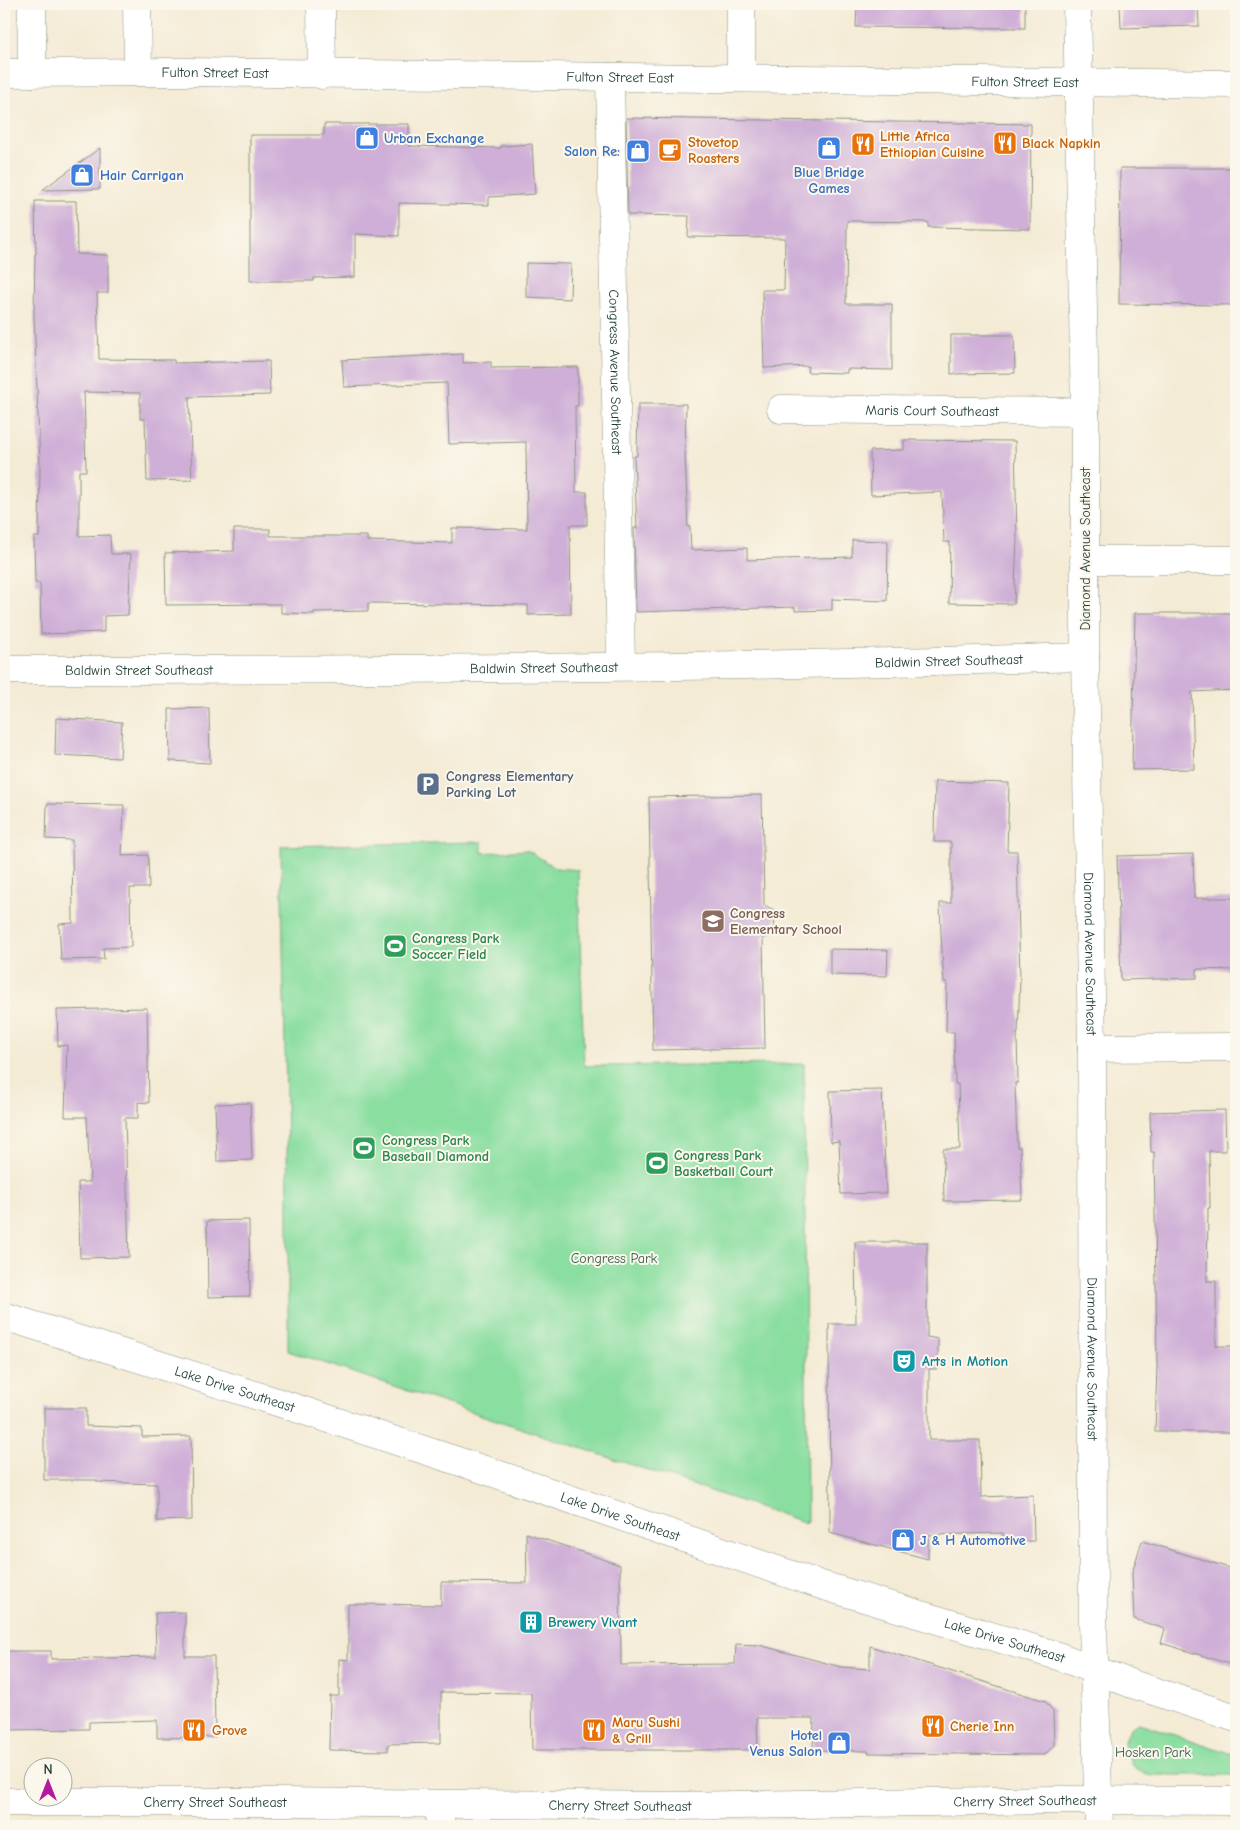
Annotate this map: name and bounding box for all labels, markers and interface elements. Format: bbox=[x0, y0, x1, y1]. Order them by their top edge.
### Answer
street label: Fulton Street East bbox=[161, 64, 270, 82]
street label: Fulton Street East bbox=[566, 68, 675, 87]
street label: Fulton Street East bbox=[971, 73, 1080, 91]
shop icon: Urban Exchange bbox=[354, 125, 380, 151]
place label: Little Africa Ethiopian Cuisine bbox=[880, 128, 984, 161]
place label: Urban Exchange bbox=[384, 130, 484, 147]
restaurant icon: Black Napkin bbox=[992, 130, 1018, 156]
restaurant icon: Little Africa Ethiopian Cuisine bbox=[850, 131, 876, 157]
place label: Stovetop Roasters bbox=[688, 134, 739, 167]
shop icon: Blue Bridge Games bbox=[816, 135, 842, 161]
place label: Black Napkin bbox=[1022, 135, 1101, 152]
cafe icon: Stovetop Roasters bbox=[657, 137, 683, 163]
shop icon: Salon Re: bbox=[625, 138, 651, 164]
place label: Salon Re: bbox=[564, 143, 620, 160]
shop icon: Hair Carrigan bbox=[69, 162, 95, 188]
place label: Blue Bridge Games bbox=[794, 164, 864, 197]
place label: Hair Carrigan bbox=[100, 167, 184, 184]
street label: Congress Avenue Southeast bbox=[605, 289, 625, 456]
street label: Maris Court Southeast bbox=[865, 402, 1000, 420]
street label: Diamond Avenue Southeast bbox=[1077, 466, 1094, 631]
street label: Baldwin Street Southeast bbox=[875, 651, 1024, 671]
street label: Baldwin Street Southeast bbox=[470, 659, 619, 677]
street label: Baldwin Street Southeast bbox=[65, 662, 214, 679]
place label: Congress Elementary Parking Lot bbox=[446, 768, 574, 801]
parking icon: Congress Elementary Parking Lot bbox=[415, 771, 441, 797]
street label: Diamond Avenue Southeast bbox=[1080, 872, 1100, 1037]
place label: Congress Elementary School bbox=[730, 905, 842, 938]
school or university icon: Congress Elementary School bbox=[700, 908, 726, 934]
place label: Congress Park Soccer Field bbox=[412, 930, 499, 963]
sports icon: Congress Park Soccer Field bbox=[382, 933, 408, 959]
place label: Congress Park Baseball Diamond bbox=[382, 1132, 489, 1165]
sports icon: Congress Park Baseball Diamond bbox=[351, 1135, 377, 1161]
place label: Congress Park Basketball Court bbox=[674, 1147, 773, 1180]
sports icon: Congress Park Basketball Court bbox=[644, 1150, 670, 1176]
park label: Congress Park bbox=[571, 1250, 658, 1267]
street label: Diamond Avenue Southeast bbox=[1083, 1277, 1101, 1442]
theatre icon: Arts in Motion bbox=[891, 1348, 917, 1374]
place label: Arts in Motion bbox=[922, 1353, 1008, 1370]
street label: Lake Drive Southeast bbox=[173, 1362, 298, 1417]
street label: Lake Drive Southeast bbox=[558, 1488, 683, 1545]
shop icon: J & H Automotive bbox=[890, 1527, 916, 1553]
place label: J & H Automotive bbox=[920, 1532, 1026, 1549]
building icon: Brewery Vivant bbox=[518, 1609, 544, 1635]
place label: Brewery Vivant bbox=[548, 1614, 638, 1631]
street label: Lake Drive Southeast bbox=[942, 1614, 1068, 1667]
restaurant icon: Cherie Inn bbox=[920, 1713, 946, 1739]
place label: Maru Sushi & Grill bbox=[612, 1714, 680, 1747]
restaurant icon: Grove bbox=[181, 1717, 207, 1743]
restaurant icon: Maru Sushi & Grill bbox=[581, 1717, 607, 1743]
place label: Cherie Inn bbox=[950, 1718, 1014, 1735]
place label: Grove bbox=[212, 1722, 247, 1739]
place label: Hotel Venus Salon bbox=[750, 1727, 822, 1760]
shop icon: Hotel Venus Salon bbox=[826, 1730, 852, 1756]
park label: Hosken Park bbox=[1115, 1744, 1191, 1761]
north arrow bbox=[22, 1758, 72, 1808]
text: N bbox=[43, 1761, 53, 1778]
street label: Cherry Street Southeast bbox=[953, 1792, 1097, 1811]
street label: Cherry Street Southeast bbox=[144, 1794, 288, 1811]
street label: Cherry Street Southeast bbox=[548, 1797, 693, 1815]

